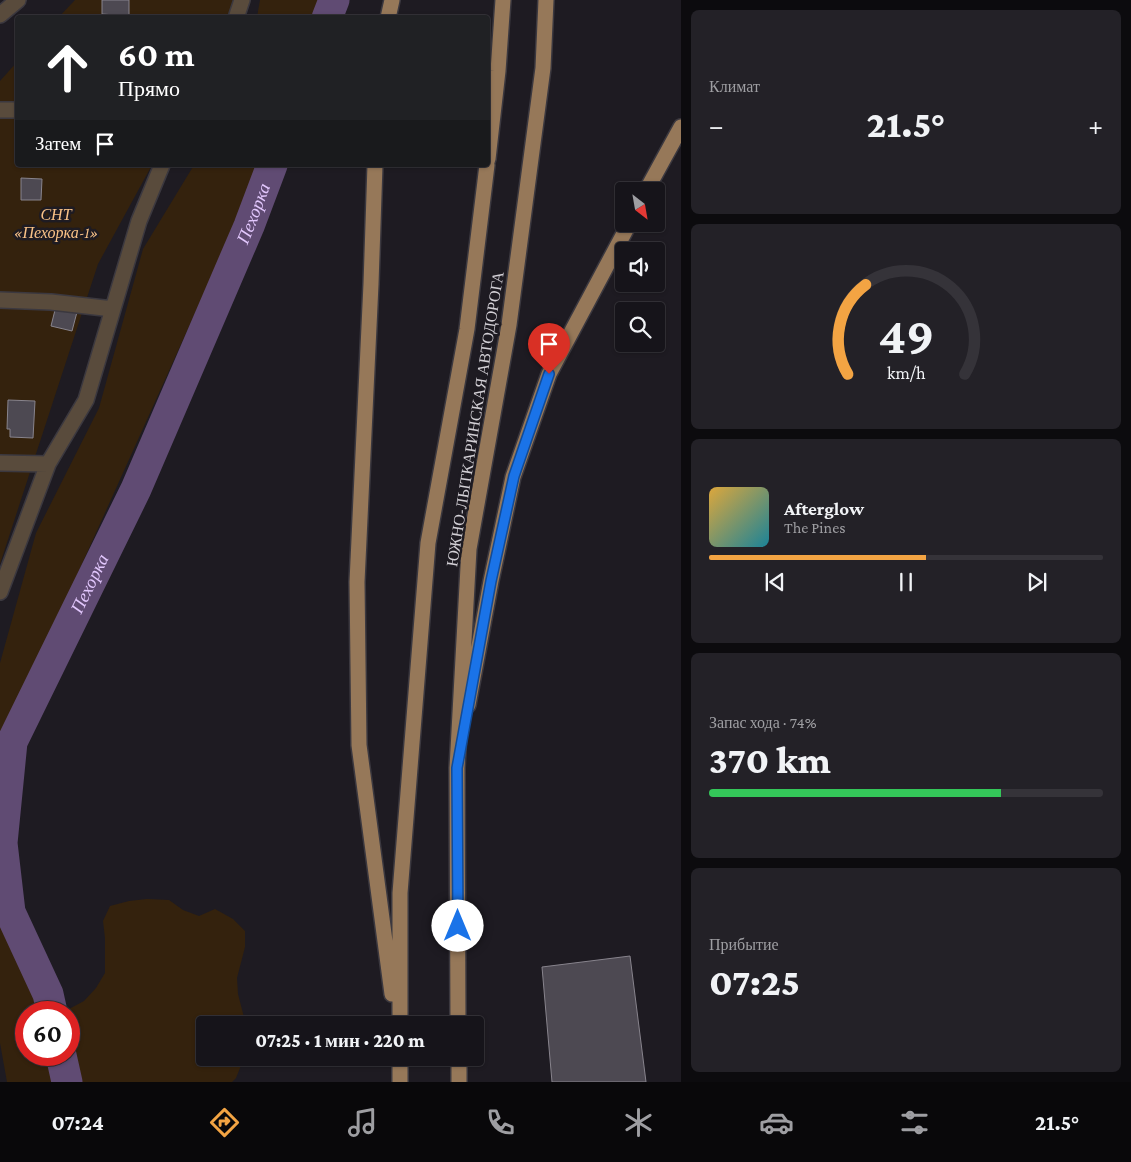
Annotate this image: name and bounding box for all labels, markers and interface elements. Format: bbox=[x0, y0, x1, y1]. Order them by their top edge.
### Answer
icon: ahead bbox=[35, 35, 100, 100]
text: 60 m bbox=[118, 35, 195, 74]
text: Прямо bbox=[118, 76, 180, 101]
text: Климат bbox=[709, 78, 760, 95]
text: 21.5° bbox=[866, 103, 946, 145]
text: − bbox=[709, 110, 724, 141]
text: + bbox=[1088, 110, 1103, 141]
icon: arrive bbox=[91, 130, 119, 158]
text: Затем bbox=[35, 133, 81, 154]
water label: Пехорка bbox=[232, 180, 274, 248]
north arrow bbox=[615, 182, 665, 232]
map controls bbox=[615, 182, 665, 352]
park label: СНТ «Пехорка-1» bbox=[14, 206, 98, 242]
button: sound bbox=[615, 242, 665, 292]
street label: ЮЖНО-ЛЫТКАРИНСКАЯ АВТОДОРОГА bbox=[443, 270, 508, 568]
button: search bbox=[615, 302, 665, 352]
text: 49 bbox=[878, 306, 934, 364]
pin bbox=[528, 323, 570, 374]
icon: arrive bbox=[535, 330, 563, 358]
text: km/h bbox=[887, 363, 926, 383]
text: Afterglow bbox=[784, 498, 864, 519]
text: The Pines bbox=[784, 519, 845, 536]
water label: Пехорка bbox=[66, 551, 112, 617]
icon: previous bbox=[761, 568, 789, 596]
icon: pause bbox=[892, 568, 920, 596]
icon: next bbox=[1023, 568, 1051, 596]
text: Запас хода · 74% bbox=[709, 714, 817, 731]
text: 370 km bbox=[709, 739, 831, 781]
position arrow bbox=[431, 899, 483, 951]
text: Прибытие bbox=[709, 936, 779, 953]
text: 07:25 bbox=[709, 961, 800, 1003]
speed limit sign: 60 bbox=[15, 1001, 80, 1066]
text: 07:25 · 1 мин · 220 m bbox=[255, 1030, 425, 1051]
icon: directions bbox=[207, 1105, 242, 1140]
icon: music bbox=[345, 1105, 380, 1140]
icon: phone bbox=[483, 1105, 518, 1140]
icon: climate bbox=[621, 1105, 656, 1140]
icon: car bbox=[759, 1105, 794, 1140]
icon: filters bbox=[897, 1105, 932, 1140]
text: 07:24 bbox=[52, 1110, 104, 1135]
text: 21.5° bbox=[1035, 1110, 1079, 1135]

